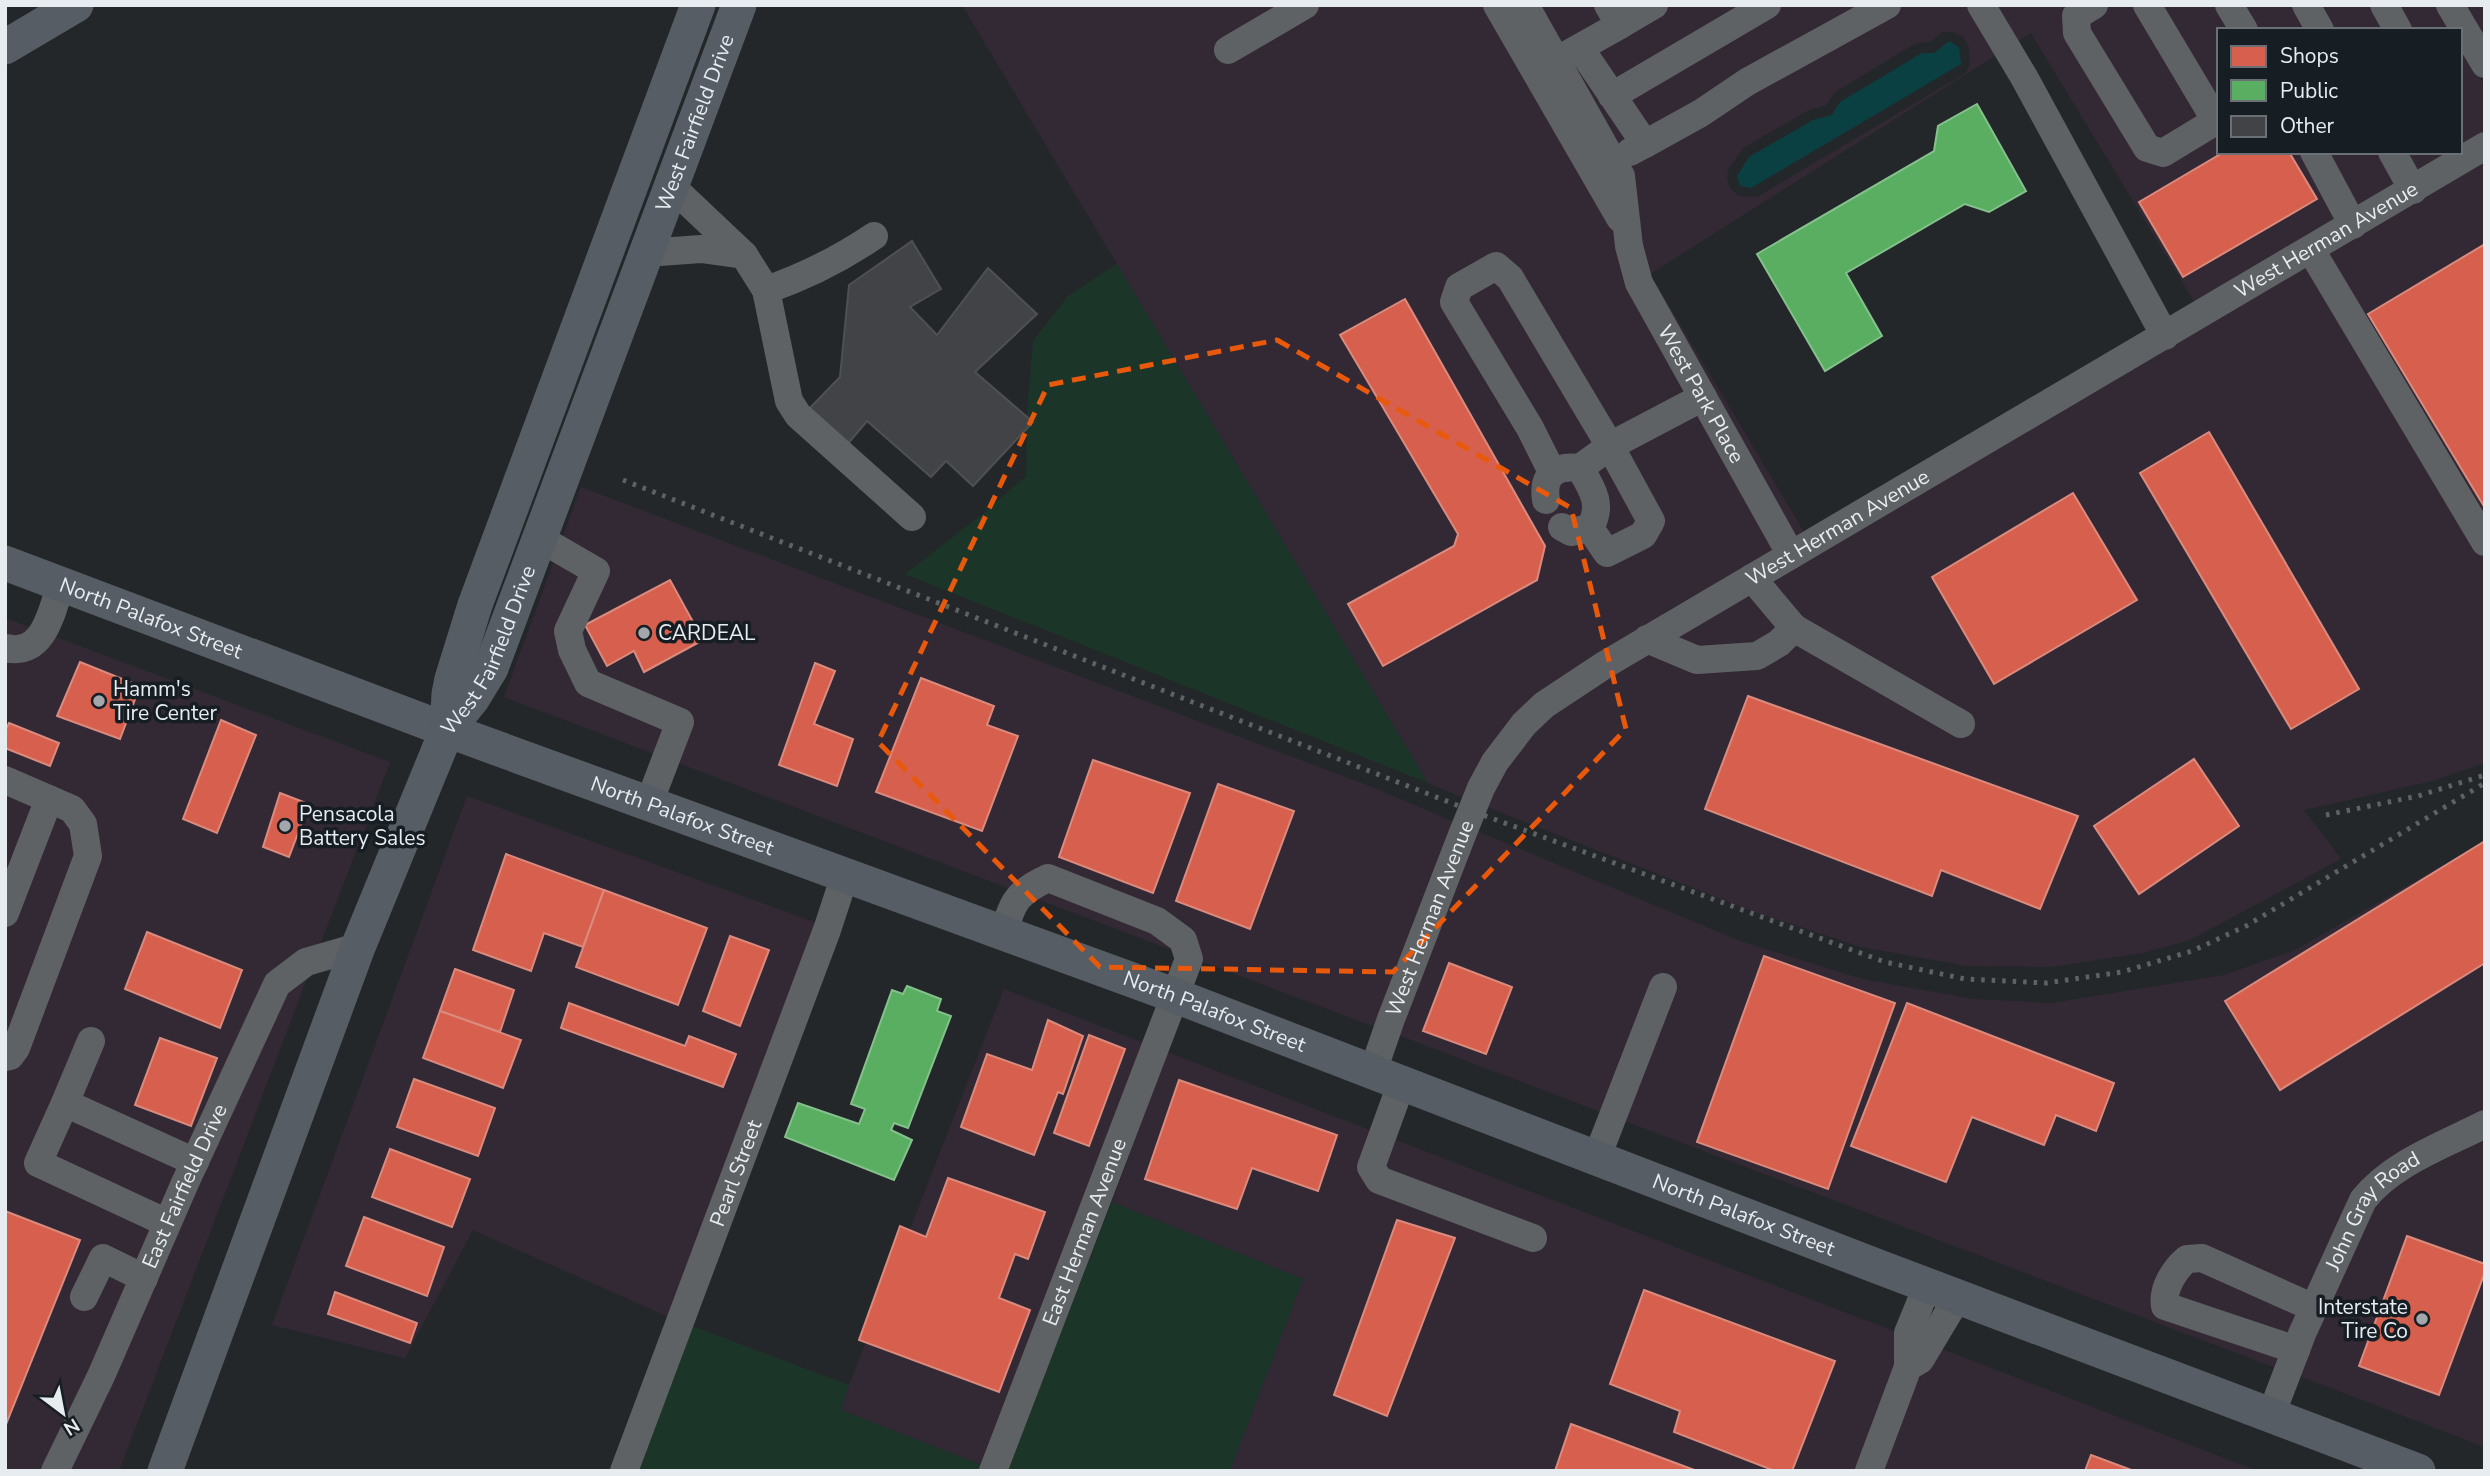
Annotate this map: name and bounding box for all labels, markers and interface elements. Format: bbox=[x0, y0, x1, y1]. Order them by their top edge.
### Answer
legend bbox=[2217, 28, 2462, 154]
street label: West Fairfield Drive bbox=[649, 30, 741, 216]
text: Shops bbox=[2280, 42, 2339, 70]
text: Public bbox=[2280, 77, 2338, 105]
text: Other bbox=[2280, 112, 2335, 140]
street label: West Herman Avenue bbox=[2229, 175, 2423, 305]
street label: West Park Place bbox=[1651, 320, 1751, 468]
street label: West Herman Avenue bbox=[1741, 463, 1935, 593]
street label: West Fairfield Drive bbox=[434, 561, 542, 741]
street label: North Palafox Street bbox=[56, 571, 247, 666]
place label: CARDEAL bbox=[658, 619, 756, 647]
marker: CARDEAL bbox=[636, 625, 652, 641]
place label: Hamm's Tire Center bbox=[113, 675, 217, 727]
marker: Hamm's Tire Center bbox=[91, 693, 107, 709]
street label: North Palafox Street bbox=[587, 770, 778, 862]
place label: Pensacola Battery Sales bbox=[299, 800, 426, 852]
street label: West Herman Avenue bbox=[1379, 816, 1481, 1021]
marker: Pensacola Battery Sales bbox=[277, 818, 293, 834]
street label: North Palafox Street bbox=[1119, 964, 1311, 1059]
street label: East Fairfield Drive bbox=[135, 1099, 234, 1273]
street label: Pearl Street bbox=[703, 1115, 769, 1230]
street label: East Herman Avenue bbox=[1036, 1134, 1133, 1330]
street label: John Gray Road bbox=[2318, 1145, 2425, 1276]
street label: North Palafox Street bbox=[1649, 1167, 1840, 1263]
place label: Interstate Tire Co bbox=[2318, 1293, 2408, 1345]
marker: Interstate Tire Co bbox=[2414, 1311, 2430, 1327]
north arrow bbox=[28, 1378, 98, 1448]
text: N bbox=[59, 1412, 84, 1441]

